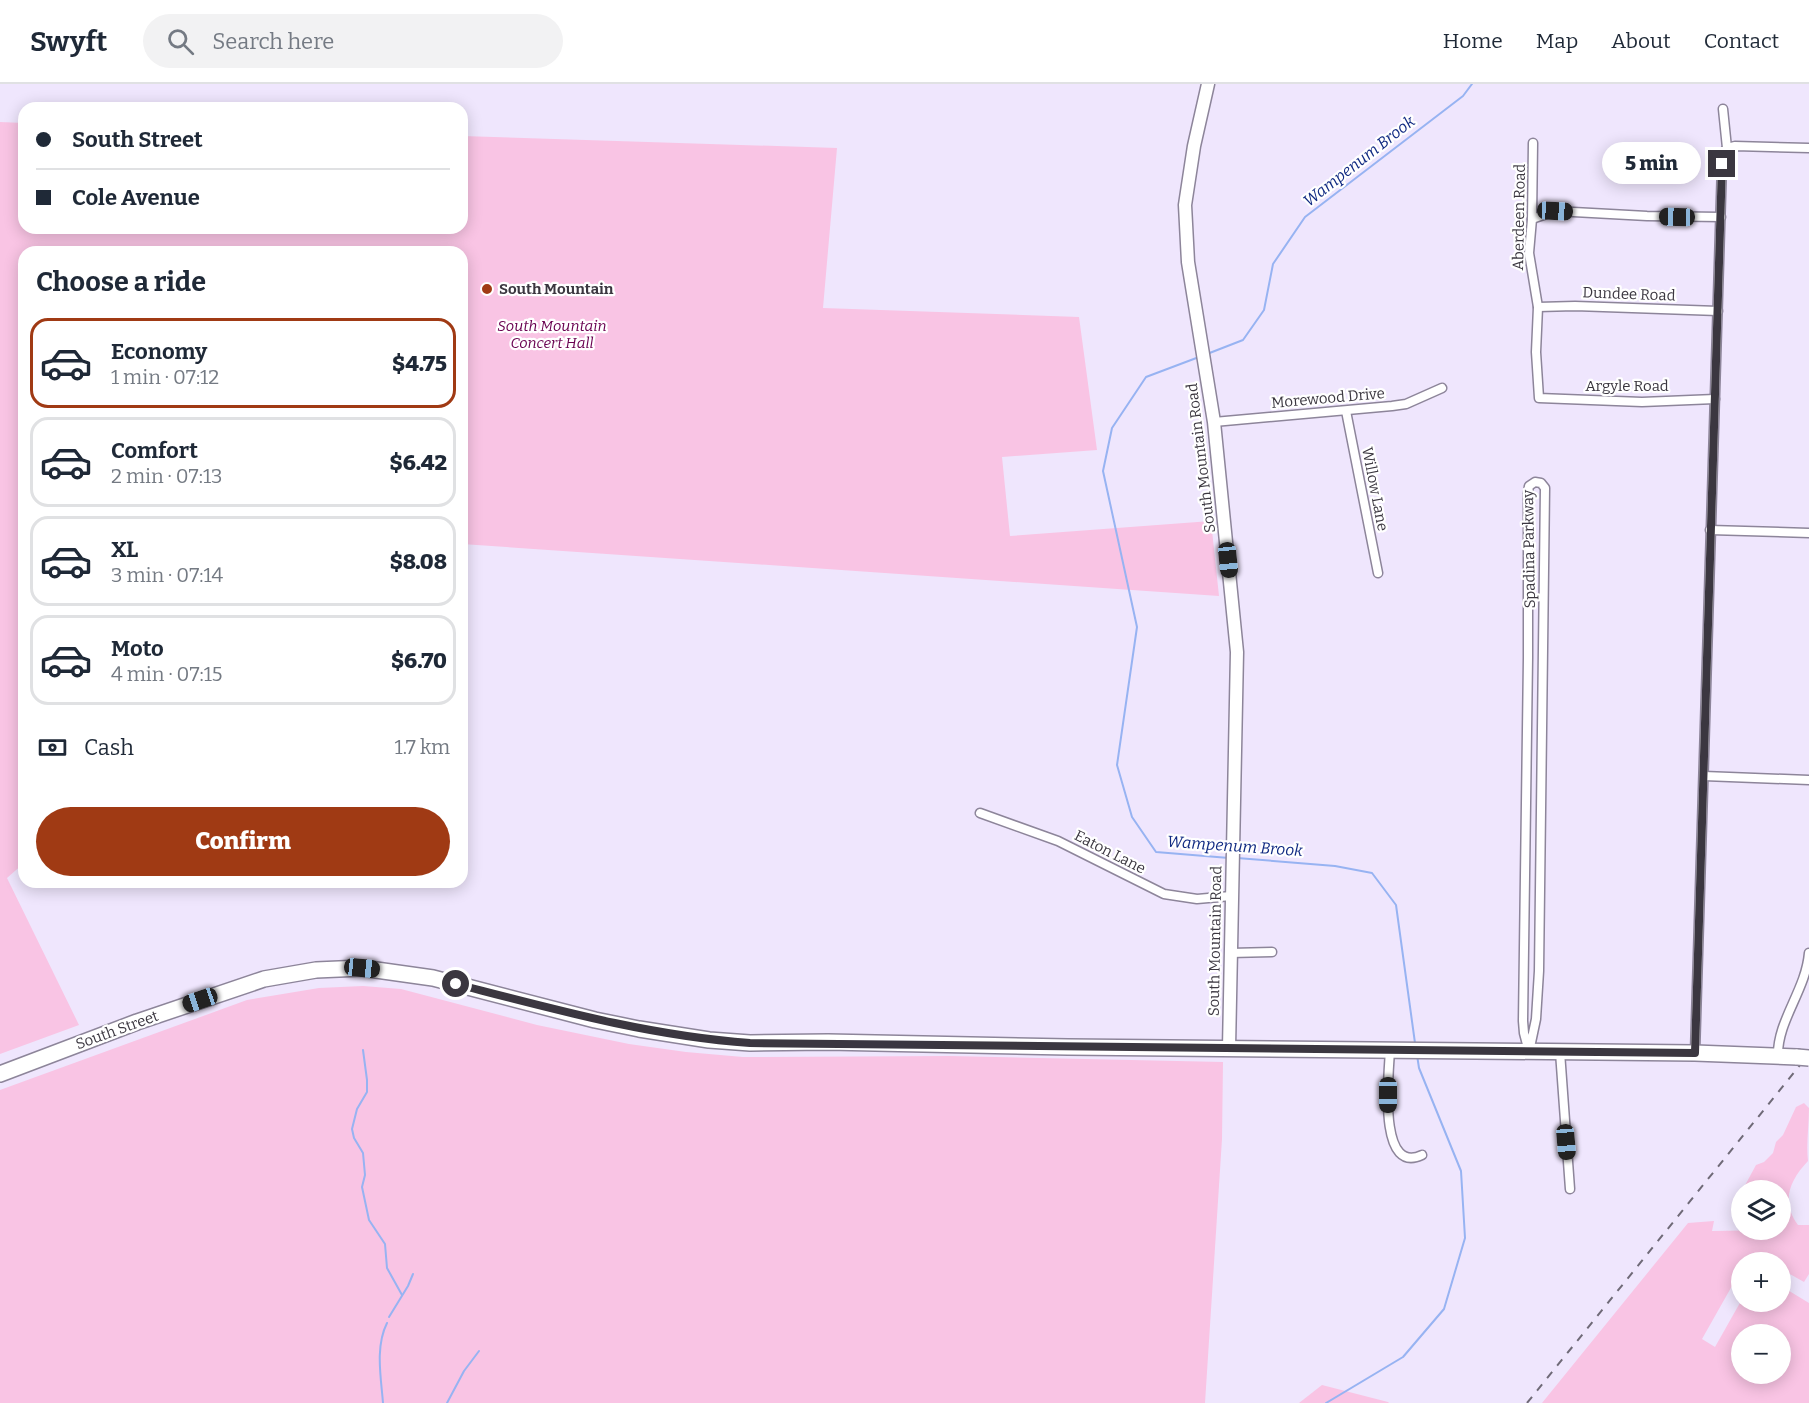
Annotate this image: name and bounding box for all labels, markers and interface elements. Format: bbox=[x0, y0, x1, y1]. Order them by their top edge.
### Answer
search box bbox=[143, 14, 563, 68]
text: Swyft bbox=[30, 25, 107, 58]
icon: search bbox=[164, 25, 197, 58]
text: Search here bbox=[212, 28, 334, 55]
text: Home bbox=[1443, 28, 1503, 54]
text: Map bbox=[1536, 28, 1578, 54]
text: About bbox=[1611, 28, 1671, 54]
text: Contact bbox=[1704, 28, 1779, 54]
water label: Wampenum Brook bbox=[1300, 111, 1419, 210]
text: South Street bbox=[72, 126, 203, 153]
callout: 5 min bbox=[1602, 143, 1701, 185]
route end bbox=[1708, 150, 1735, 177]
text: 5 min bbox=[1625, 151, 1678, 175]
street label: Aberdeen Road bbox=[1509, 163, 1529, 270]
text: Cole Avenue bbox=[72, 184, 200, 211]
car bbox=[1537, 201, 1573, 221]
car bbox=[1659, 208, 1695, 226]
text: Choose a ride bbox=[36, 266, 206, 298]
place label: South Mountain bbox=[499, 280, 614, 298]
marker: South Mountain bbox=[480, 282, 494, 296]
street label: Dundee Road bbox=[1582, 283, 1676, 305]
park label: South Mountain Concert Hall bbox=[497, 317, 607, 352]
icon: car bbox=[39, 336, 93, 390]
text: Economy bbox=[111, 338, 207, 365]
text: $4.75 bbox=[392, 350, 447, 377]
text: 1 min · 07:12 bbox=[111, 365, 219, 389]
street label: Argyle Road bbox=[1585, 377, 1669, 395]
street label: South Mountain Road bbox=[1183, 382, 1219, 534]
street label: Morewood Drive bbox=[1271, 384, 1385, 412]
icon: car bbox=[39, 435, 93, 489]
text: Comfort bbox=[111, 437, 198, 464]
street label: Willow Lane bbox=[1358, 445, 1392, 533]
text: $6.42 bbox=[390, 449, 447, 476]
text: 2 min · 07:13 bbox=[111, 464, 222, 488]
street label: Spadina Parkway bbox=[1519, 490, 1539, 608]
icon: car bbox=[39, 534, 93, 588]
text: XL bbox=[111, 536, 138, 563]
car bbox=[1217, 541, 1239, 579]
text: $8.08 bbox=[390, 548, 447, 575]
text: 3 min · 07:14 bbox=[111, 563, 223, 587]
icon: car bbox=[39, 633, 93, 687]
text: Moto bbox=[111, 635, 164, 662]
text: $6.70 bbox=[391, 647, 447, 674]
text: 4 min · 07:15 bbox=[111, 662, 222, 686]
icon: cash bbox=[36, 731, 69, 764]
text: Cash bbox=[84, 734, 134, 761]
text: 1.7 km bbox=[395, 735, 450, 759]
button: Confirm bbox=[36, 807, 450, 876]
street label: Eaton Lane bbox=[1071, 826, 1149, 878]
water label: Wampenum Brook bbox=[1167, 832, 1304, 860]
street label: South Mountain Road bbox=[1205, 865, 1225, 1016]
car bbox=[343, 957, 381, 979]
route start bbox=[442, 970, 469, 997]
car bbox=[180, 986, 220, 1014]
street label: South Street bbox=[73, 1007, 161, 1053]
car bbox=[1379, 1077, 1397, 1113]
car bbox=[1555, 1123, 1577, 1161]
map controls bbox=[1731, 1180, 1791, 1384]
button: layers bbox=[1731, 1180, 1791, 1240]
button: + bbox=[1731, 1252, 1791, 1312]
button: − bbox=[1731, 1324, 1791, 1384]

